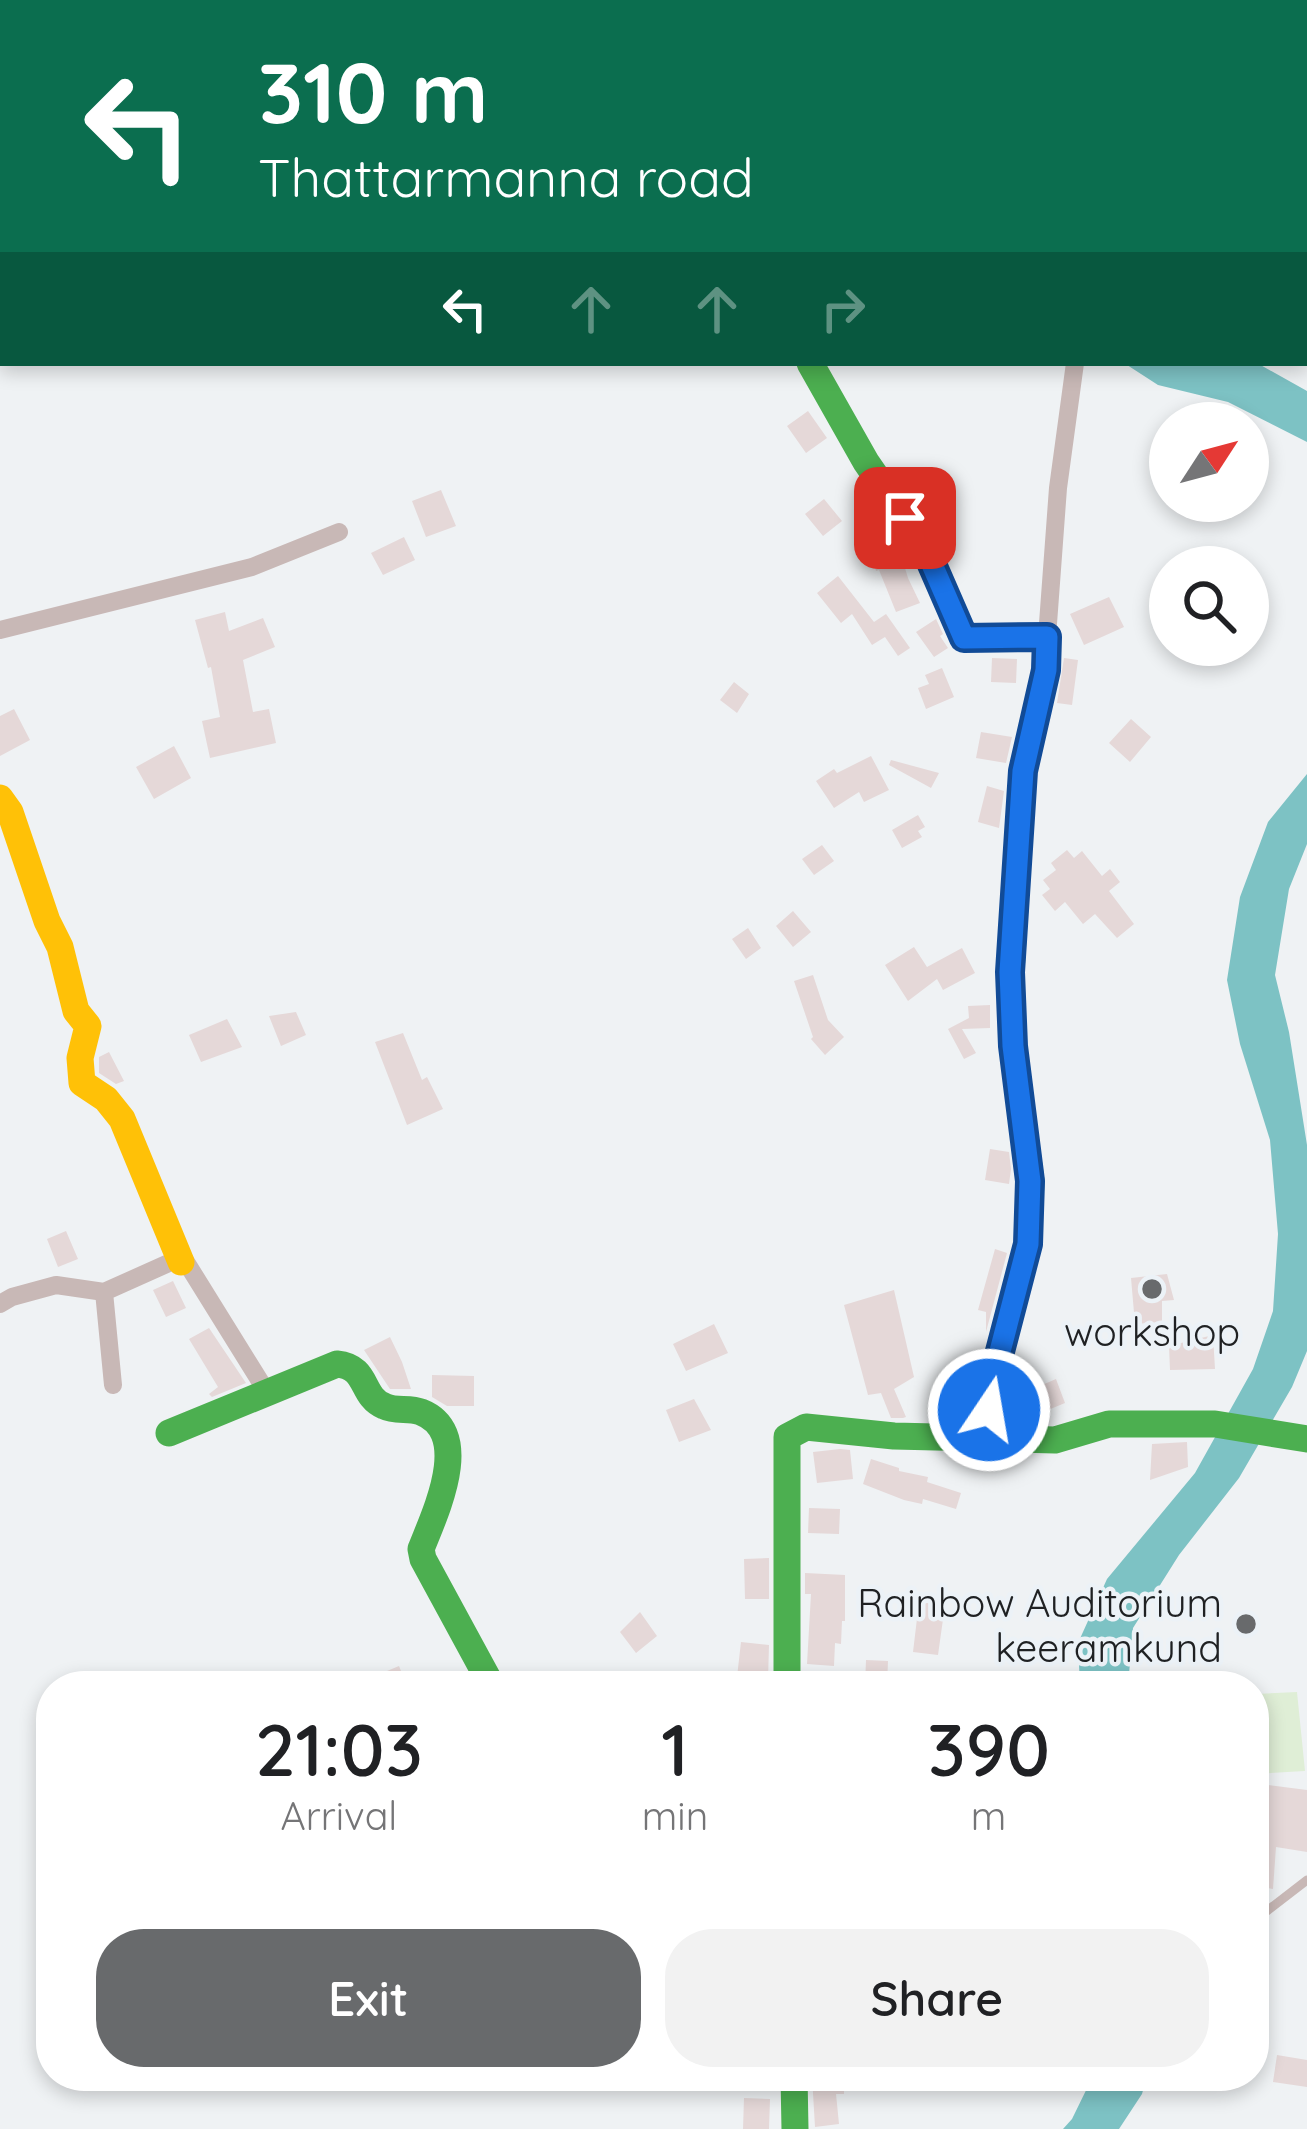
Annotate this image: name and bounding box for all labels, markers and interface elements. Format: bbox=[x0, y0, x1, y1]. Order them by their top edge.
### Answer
text: 310 m bbox=[258, 39, 488, 144]
icon: left bbox=[60, 48, 216, 204]
text: Thattarmanna road bbox=[258, 143, 754, 211]
icon: left bbox=[432, 276, 498, 342]
icon: ahead bbox=[558, 276, 624, 342]
icon: ahead bbox=[684, 276, 750, 342]
icon: right bbox=[810, 276, 876, 342]
north arrow bbox=[1149, 402, 1269, 522]
map controls bbox=[1149, 402, 1269, 666]
pin bbox=[854, 467, 956, 569]
icon: arrive bbox=[872, 485, 938, 551]
button: search bbox=[1149, 546, 1269, 666]
marker: workshop bbox=[1139, 1276, 1165, 1302]
place label: workshop bbox=[1064, 1307, 1240, 1356]
position arrow bbox=[926, 1347, 1052, 1473]
place label: Rainbow Auditorium keeramkund bbox=[857, 1578, 1222, 1672]
marker: Rainbow Auditorium keeramkund bbox=[1233, 1611, 1259, 1637]
text: 21:03 bbox=[255, 1704, 423, 1794]
text: 1 bbox=[661, 1704, 689, 1794]
text: 390 bbox=[927, 1704, 1050, 1794]
text: Arrival bbox=[281, 1791, 397, 1840]
text: min bbox=[642, 1791, 708, 1840]
text: m bbox=[971, 1791, 1006, 1840]
button: Exit bbox=[96, 1929, 641, 2067]
button: Share bbox=[665, 1929, 1209, 2067]

